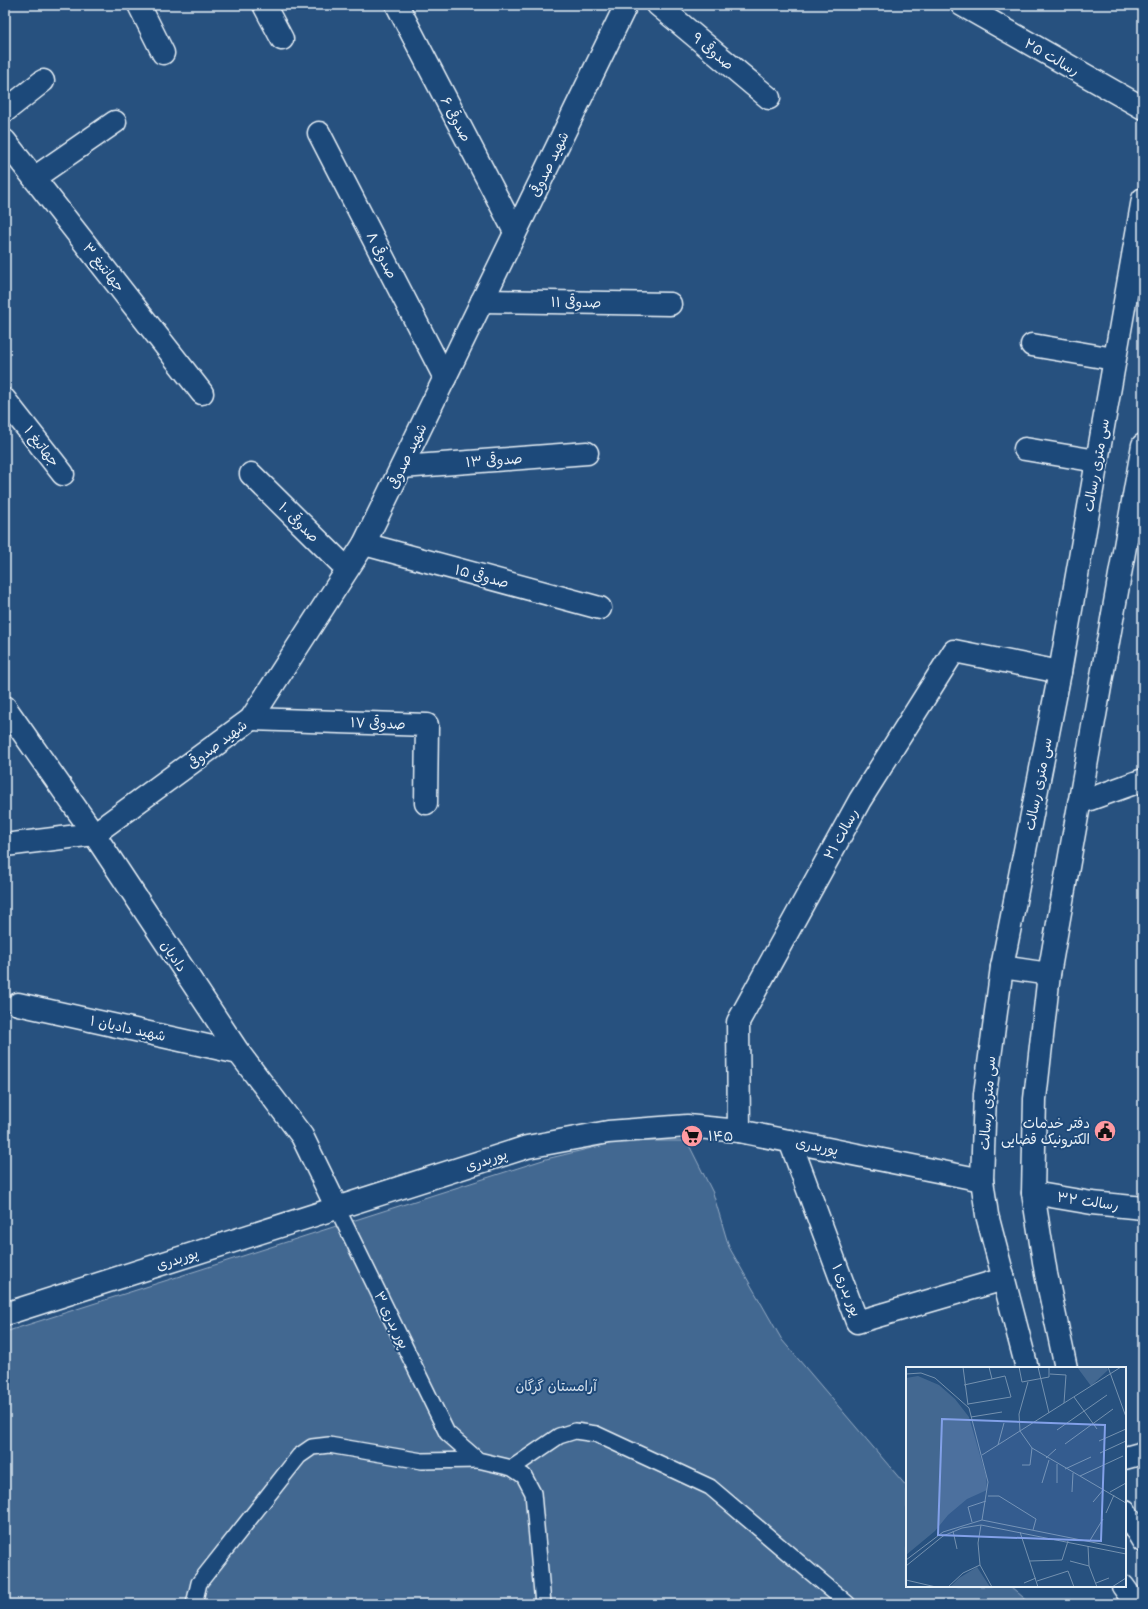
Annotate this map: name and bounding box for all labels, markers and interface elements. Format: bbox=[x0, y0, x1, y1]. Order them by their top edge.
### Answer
street label: ۹ صدوقی bbox=[688, 29, 737, 74]
street label: ۲۵ رسالت bbox=[1021, 35, 1082, 80]
street label: صدوقی ۶ bbox=[436, 94, 475, 145]
street label: شهید صدوقی bbox=[526, 129, 573, 200]
street label: ۸ صدوقی bbox=[362, 229, 401, 282]
street label: جهانتیغ ۳ bbox=[78, 239, 128, 296]
street label: ۱۱ صدوقی bbox=[551, 294, 601, 312]
street label: سی متری رسالت bbox=[1080, 417, 1113, 513]
street label: شهید صدوقی bbox=[384, 421, 431, 492]
street label: جهاتیغ ۱ bbox=[19, 423, 63, 471]
street label: ۱۳ صدوقی bbox=[465, 450, 523, 472]
street label: ۱۰ صدوقی bbox=[274, 499, 322, 547]
street label: ۱۵ صدوقی bbox=[453, 561, 511, 593]
street label: ۱۷ صدوقی bbox=[350, 714, 406, 734]
street label: شهید صدوقی bbox=[184, 716, 251, 773]
street label: سی متری رسالت bbox=[1021, 736, 1056, 832]
street label: ۲۱ رسالت bbox=[820, 806, 862, 863]
street label: دادیان bbox=[157, 937, 190, 975]
street label: ۱ شهید دادیان bbox=[88, 1012, 167, 1045]
street label: سی متری رسالت bbox=[976, 1055, 999, 1151]
place label: دفتر خدمات الکترونیک قضایی bbox=[1001, 1115, 1090, 1149]
public building icon: دفتر خدمات الکترونیک قضایی bbox=[1092, 1118, 1118, 1144]
supermarket icon: ۱۴۵ bbox=[679, 1123, 705, 1149]
place label: ۱۴۵ bbox=[708, 1128, 733, 1145]
street label: پوربدری bbox=[794, 1134, 840, 1160]
street label: پوربدری bbox=[463, 1146, 510, 1176]
street label: ۳۲ رسالت bbox=[1056, 1189, 1120, 1214]
street label: پوربدری bbox=[154, 1245, 201, 1275]
street label: پور بدری ۱ bbox=[827, 1261, 865, 1319]
street label: پور بدری ۳ bbox=[369, 1289, 413, 1352]
inset map bbox=[906, 1367, 1126, 1587]
park label: آرامستان گرگان bbox=[515, 1378, 597, 1395]

